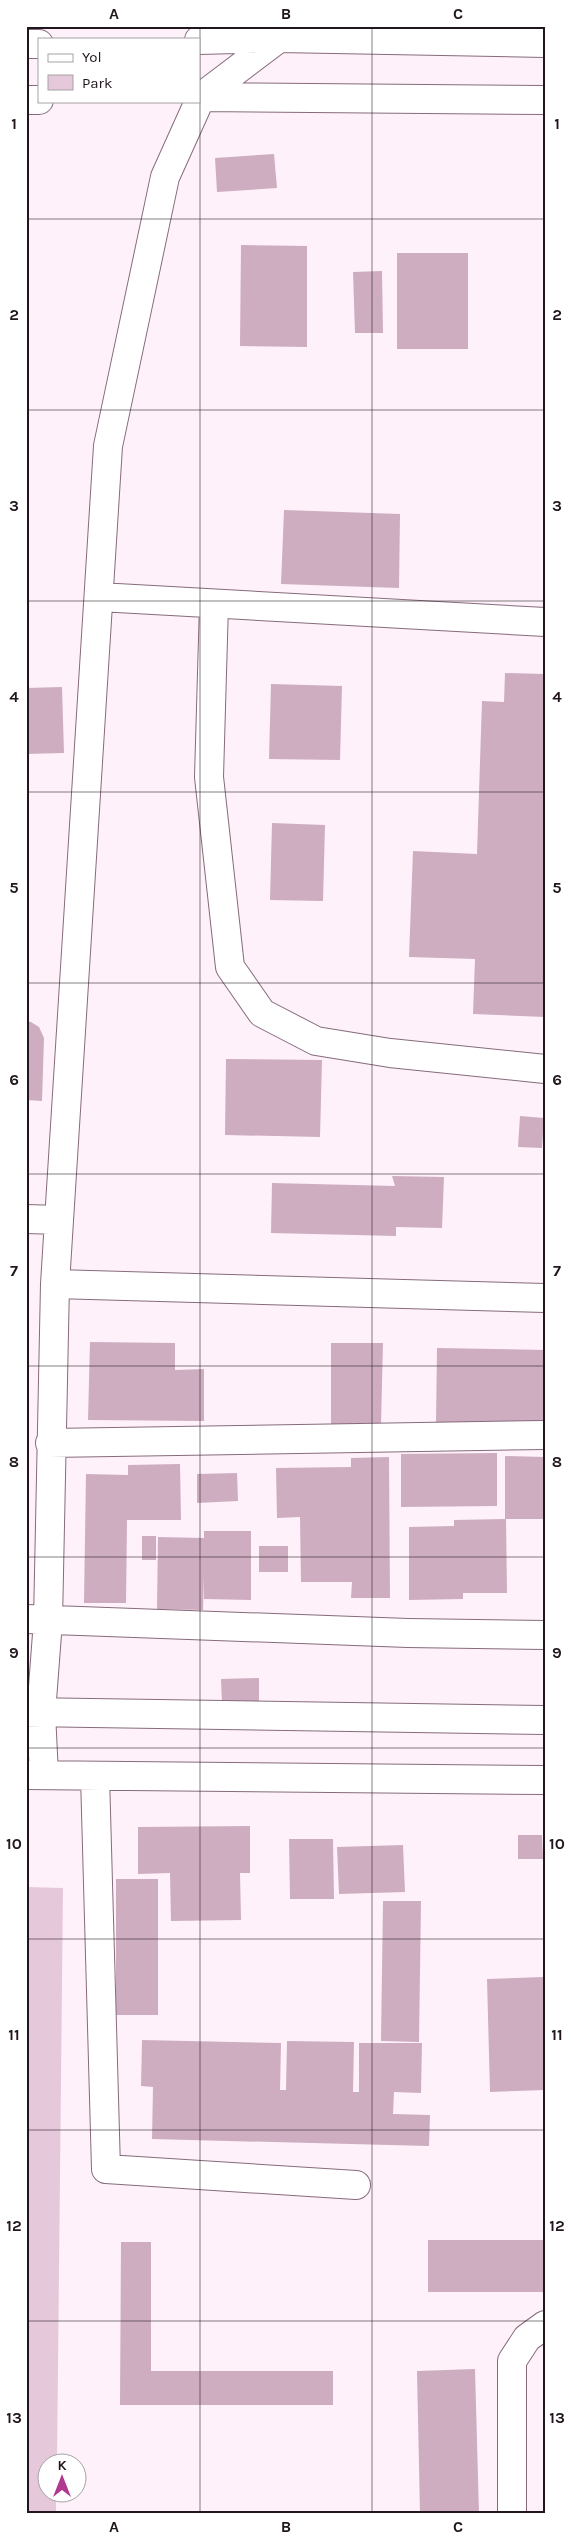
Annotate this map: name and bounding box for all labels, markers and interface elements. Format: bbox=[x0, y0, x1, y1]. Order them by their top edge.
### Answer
text: A bbox=[109, 4, 119, 23]
text: B bbox=[281, 4, 291, 23]
text: C bbox=[453, 4, 463, 23]
legend bbox=[38, 38, 200, 102]
text: Yol bbox=[82, 48, 102, 66]
text: Park bbox=[82, 74, 112, 92]
text: 1 bbox=[11, 114, 17, 133]
text: 1 bbox=[554, 114, 560, 133]
text: 2 bbox=[9, 305, 19, 324]
text: 2 bbox=[552, 305, 562, 324]
text: 3 bbox=[9, 496, 19, 515]
text: 3 bbox=[552, 496, 562, 515]
text: 4 bbox=[9, 687, 19, 706]
text: 4 bbox=[552, 687, 562, 706]
text: 5 bbox=[9, 878, 19, 897]
text: 5 bbox=[552, 878, 562, 897]
text: 6 bbox=[9, 1070, 19, 1089]
text: 6 bbox=[552, 1070, 562, 1089]
text: 7 bbox=[10, 1261, 18, 1280]
text: 7 bbox=[553, 1261, 561, 1280]
text: 8 bbox=[9, 1452, 19, 1471]
text: 8 bbox=[552, 1452, 562, 1471]
text: 9 bbox=[9, 1643, 19, 1662]
text: 9 bbox=[552, 1643, 562, 1662]
text: 10 bbox=[6, 1834, 22, 1853]
text: 10 bbox=[549, 1834, 565, 1853]
text: 11 bbox=[8, 2025, 20, 2044]
text: 11 bbox=[551, 2025, 563, 2044]
text: 12 bbox=[6, 2216, 22, 2235]
text: 12 bbox=[549, 2216, 565, 2235]
text: 13 bbox=[6, 2408, 22, 2427]
text: 13 bbox=[549, 2408, 565, 2427]
north arrow bbox=[38, 2452, 88, 2502]
text: K bbox=[57, 2457, 67, 2474]
text: A bbox=[109, 2517, 119, 2536]
text: B bbox=[281, 2517, 291, 2536]
text: C bbox=[453, 2517, 463, 2536]

